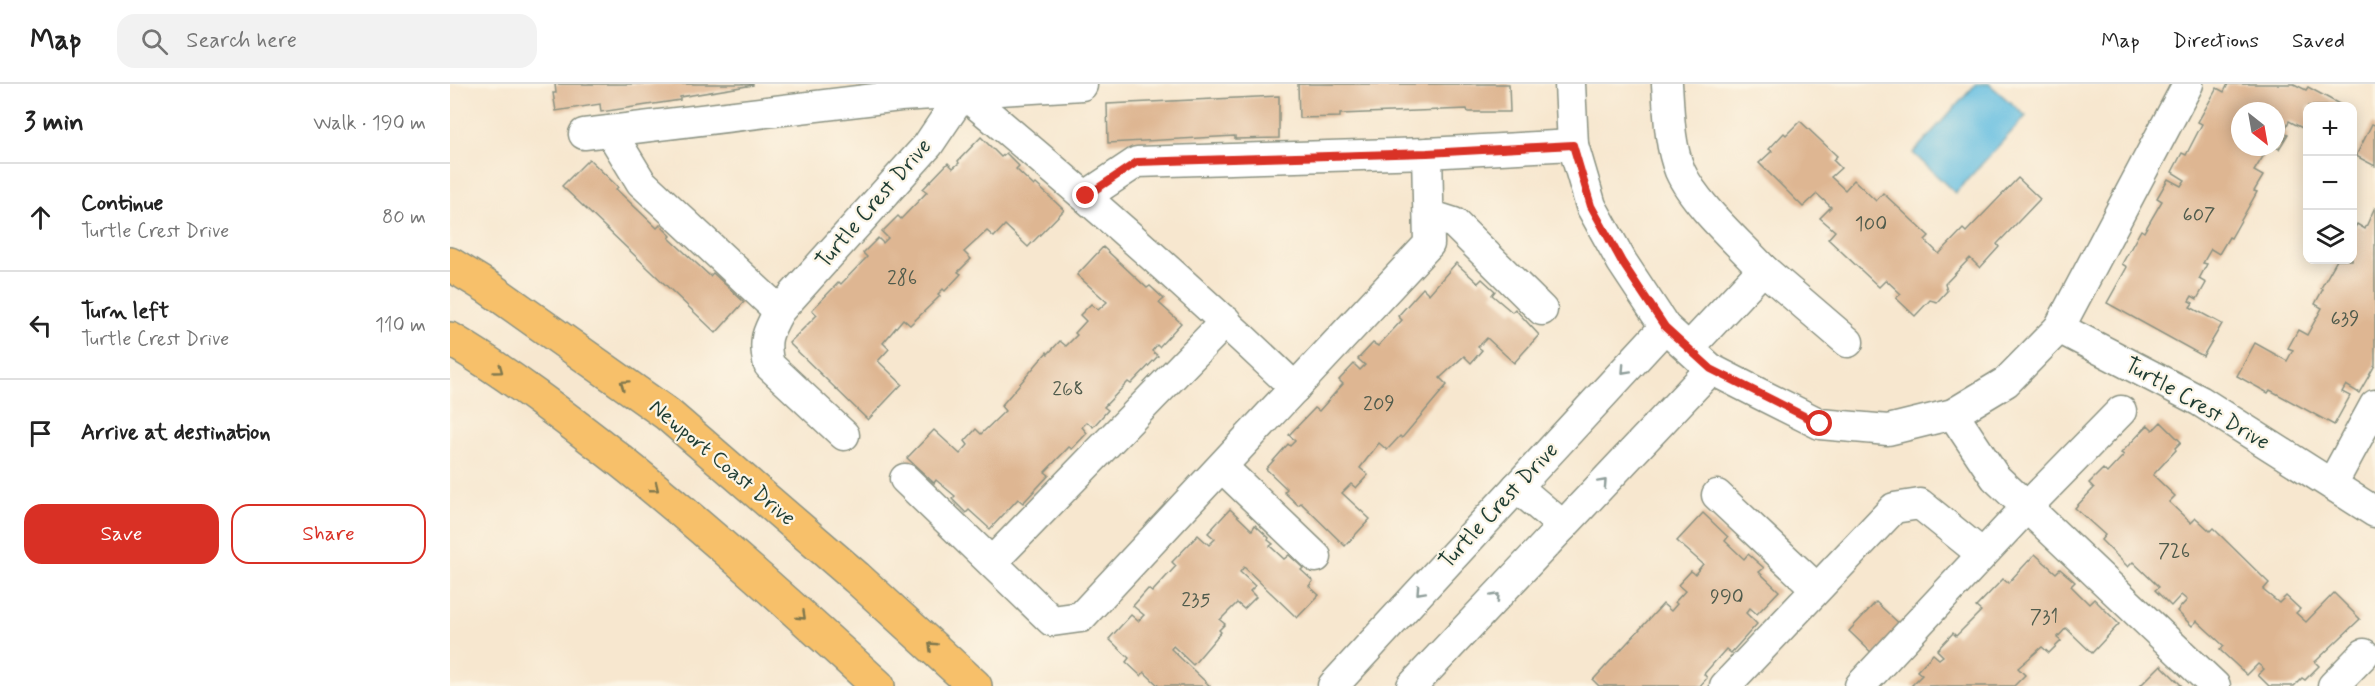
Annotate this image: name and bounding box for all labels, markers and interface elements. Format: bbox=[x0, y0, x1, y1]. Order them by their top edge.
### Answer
search box bbox=[117, 14, 537, 68]
text: Map bbox=[30, 23, 81, 60]
icon: search bbox=[138, 25, 171, 58]
text: Search here bbox=[186, 27, 297, 55]
text: Map bbox=[2101, 27, 2140, 55]
text: Directions bbox=[2173, 27, 2259, 55]
text: Saved bbox=[2292, 27, 2345, 55]
north arrow bbox=[2231, 102, 2285, 156]
map controls bbox=[2303, 102, 2357, 264]
button: + bbox=[2303, 102, 2357, 156]
text: 3 min bbox=[24, 106, 84, 140]
text: Walk · 190 m bbox=[313, 110, 426, 137]
street label: Turtle Crest Drive bbox=[810, 133, 938, 275]
button: − bbox=[2303, 156, 2357, 210]
route end bbox=[1072, 182, 1098, 208]
text: Continue bbox=[81, 190, 163, 218]
icon: ahead bbox=[24, 201, 57, 234]
house number: 607 bbox=[2183, 202, 2215, 229]
text: 80 m bbox=[382, 204, 426, 231]
button: layers bbox=[2303, 210, 2357, 264]
house number: 100 bbox=[1855, 211, 1887, 238]
text: Turtle Crest Drive bbox=[81, 218, 229, 245]
house number: 286 bbox=[887, 265, 917, 292]
text: Turn left bbox=[81, 298, 169, 326]
house number: 639 bbox=[2330, 306, 2360, 333]
icon: left bbox=[24, 309, 57, 342]
text: 110 m bbox=[375, 312, 426, 339]
text: Turtle Crest Drive bbox=[81, 326, 229, 353]
street label: Turtle Crest Drive bbox=[2119, 351, 2275, 457]
one-way arrow bbox=[493, 363, 504, 374]
one-way arrow bbox=[1621, 363, 1632, 373]
house number: 268 bbox=[1052, 376, 1084, 403]
one-way arrow bbox=[619, 380, 630, 391]
house number: 209 bbox=[1363, 391, 1395, 418]
street label: Newport Coast Drive bbox=[643, 393, 801, 533]
route start bbox=[1806, 410, 1832, 436]
icon: arrive bbox=[24, 417, 57, 450]
text: Arrive at destination bbox=[81, 419, 271, 447]
street label: Turtle Crest Drive bbox=[1433, 437, 1565, 575]
one-way arrow bbox=[1595, 479, 1606, 490]
one-way arrow bbox=[648, 481, 659, 492]
button: Save bbox=[24, 504, 219, 564]
button: Share bbox=[231, 504, 426, 564]
house number: 726 bbox=[2158, 538, 2190, 565]
one-way arrow bbox=[1417, 584, 1428, 595]
house number: 990 bbox=[1710, 584, 1744, 611]
house number: 235 bbox=[1181, 587, 1211, 614]
one-way arrow bbox=[1488, 594, 1499, 605]
house number: 731 bbox=[2030, 604, 2058, 631]
one-way arrow bbox=[795, 609, 805, 620]
one-way arrow bbox=[928, 643, 939, 654]

